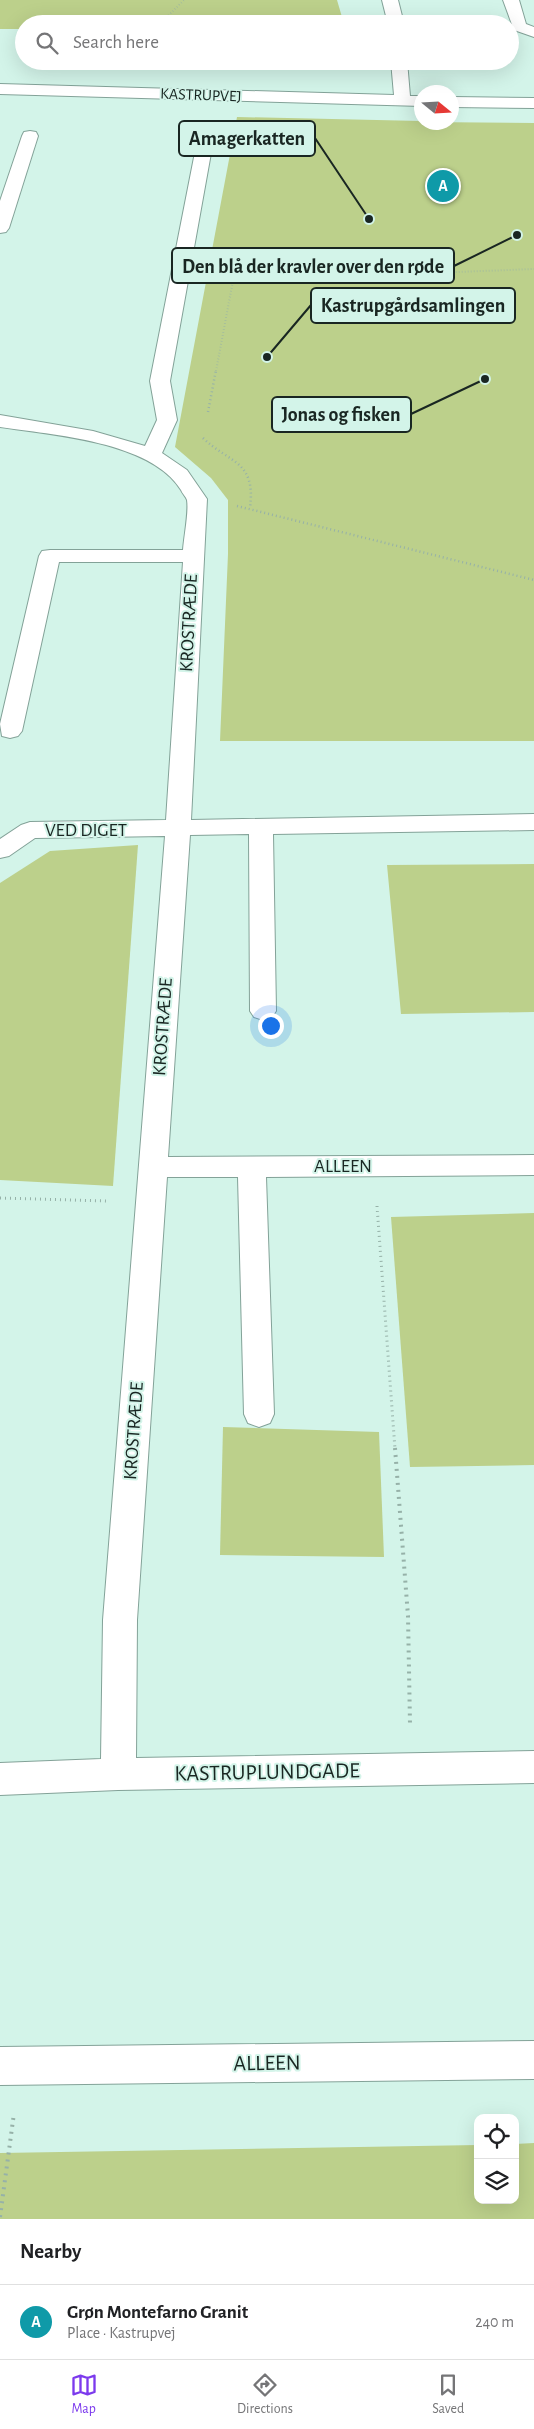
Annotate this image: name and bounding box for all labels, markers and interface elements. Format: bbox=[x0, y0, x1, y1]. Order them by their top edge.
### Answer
search box bbox=[15, 15, 519, 70]
icon: search bbox=[33, 29, 61, 57]
text: Search here bbox=[73, 33, 159, 52]
north arrow bbox=[414, 85, 459, 130]
street label: KASTRUPVEJ bbox=[160, 86, 242, 104]
callout: Amagerkatten bbox=[179, 121, 315, 156]
text: Amagerkatten bbox=[189, 129, 305, 149]
pin: A bbox=[427, 167, 459, 205]
callout: Den blå der kravler over den røde bbox=[172, 248, 454, 283]
text: Den blå der kravler over den røde bbox=[182, 257, 444, 277]
callout: Kastrupgårdsamlingen bbox=[311, 288, 515, 323]
text: Kastrupgårdsamlingen bbox=[321, 296, 505, 316]
callout: Jonas og fisken bbox=[272, 397, 411, 432]
text: Jonas og fisken bbox=[281, 405, 401, 425]
street label: KROSTRÆDE bbox=[177, 574, 201, 672]
street label: VED DIGET bbox=[45, 821, 127, 840]
street label: KROSTRÆDE bbox=[150, 977, 176, 1077]
your location bbox=[258, 1013, 284, 1039]
street label: ALLEEN bbox=[314, 1157, 372, 1176]
street label: KROSTRÆDE bbox=[121, 1381, 147, 1481]
street label: KASTRUPLUNDGADE bbox=[174, 1759, 360, 1785]
street label: ALLEEN bbox=[233, 2051, 301, 2075]
map controls bbox=[474, 2114, 519, 2204]
button: locate bbox=[474, 2114, 519, 2159]
button: layers bbox=[474, 2159, 519, 2204]
text: Nearby bbox=[20, 2241, 81, 2262]
text: Grøn Montefarno Granit bbox=[67, 2303, 248, 2322]
text: A bbox=[31, 2314, 41, 2330]
text: 240 m bbox=[475, 2314, 514, 2330]
text: Place · Kastrupvej bbox=[67, 2325, 176, 2341]
tab: Map bbox=[70, 2371, 98, 2418]
tab: Directions bbox=[237, 2371, 293, 2418]
tab: Saved bbox=[432, 2371, 464, 2418]

